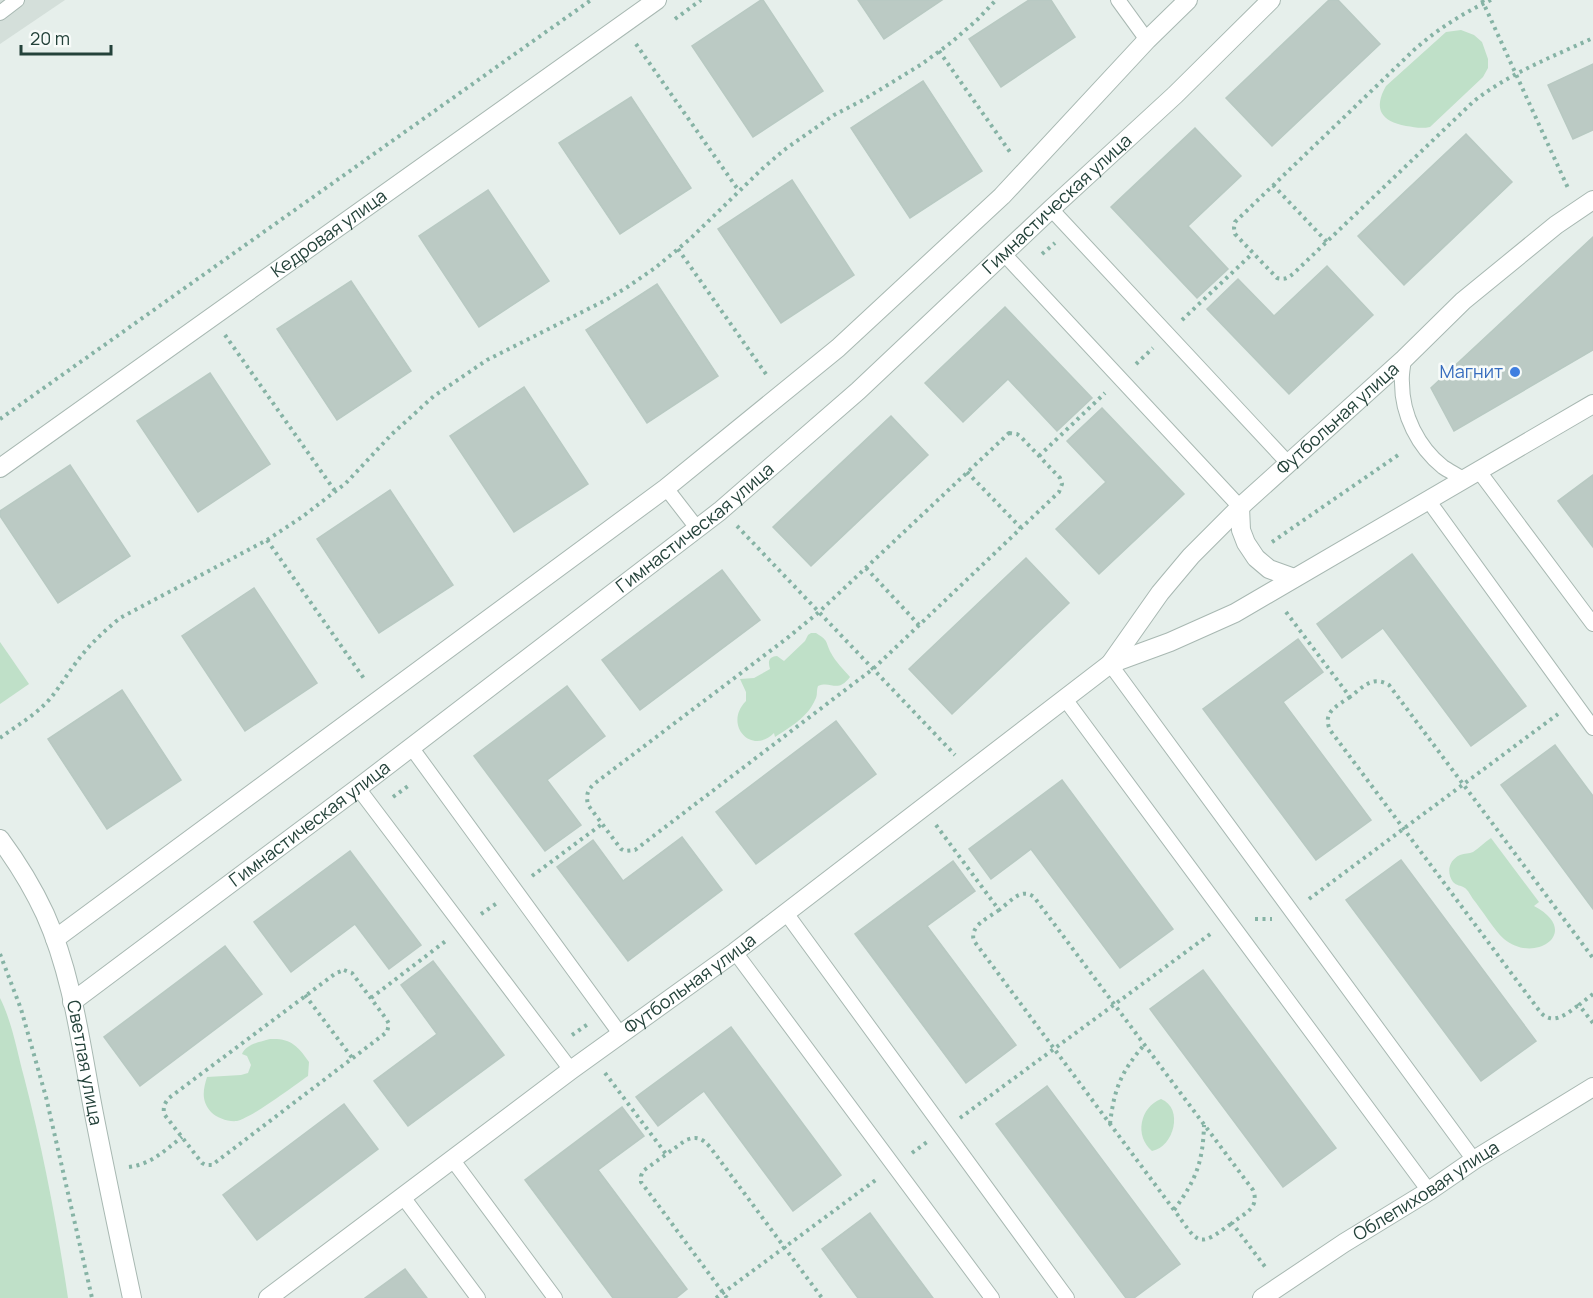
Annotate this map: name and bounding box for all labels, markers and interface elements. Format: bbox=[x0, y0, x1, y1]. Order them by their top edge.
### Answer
scale bar bbox=[21, 18, 111, 56]
text: 20 m bbox=[30, 26, 70, 50]
street label: Гимнастическая улица bbox=[977, 128, 1136, 279]
street label: Кедровая улица bbox=[266, 183, 391, 282]
street label: Футбольная улица bbox=[1271, 356, 1403, 480]
place label: Магнит bbox=[1440, 359, 1503, 383]
marker: Магнит bbox=[1508, 365, 1522, 379]
street label: Гимнастическая улица bbox=[611, 457, 778, 597]
street label: Гимнастическая улица bbox=[224, 755, 395, 891]
street label: Футбольная улица bbox=[619, 927, 760, 1039]
street label: Светлая улица bbox=[62, 998, 109, 1127]
street label: Облепиховая улица bbox=[1348, 1135, 1503, 1246]

